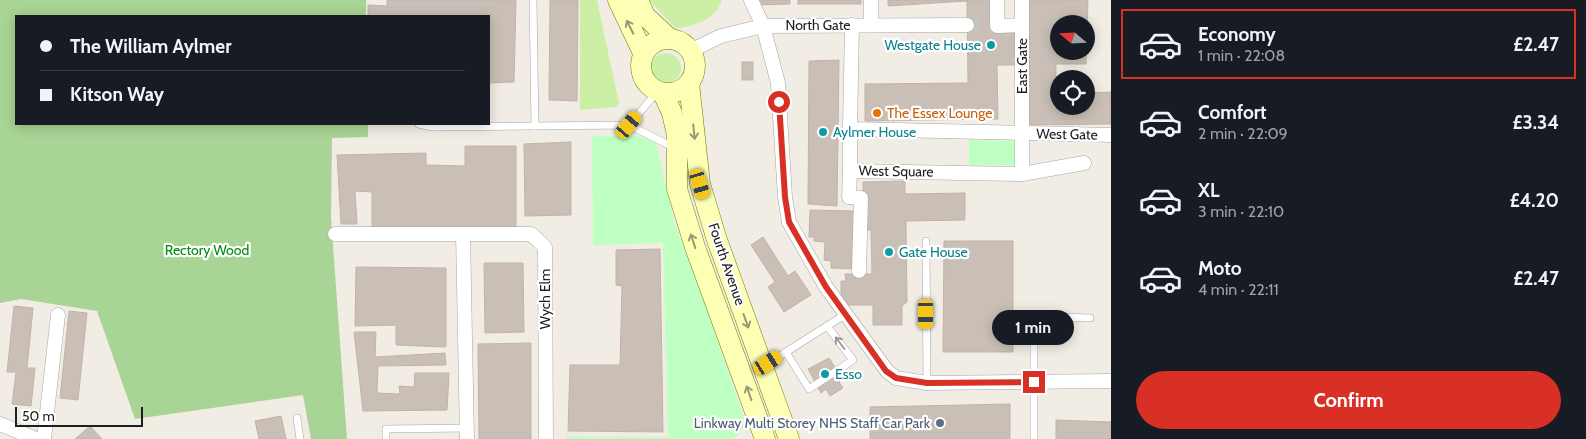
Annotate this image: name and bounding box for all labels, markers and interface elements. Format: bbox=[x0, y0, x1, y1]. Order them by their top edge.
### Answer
north arrow bbox=[1050, 15, 1095, 60]
map controls bbox=[1050, 15, 1095, 115]
street label: North Gate bbox=[785, 16, 851, 34]
one-way arrow bbox=[625, 19, 635, 34]
icon: car bbox=[1138, 22, 1183, 67]
text: Economy bbox=[1198, 23, 1276, 46]
text: £2.47 bbox=[1513, 33, 1559, 56]
text: The William Aylmer bbox=[70, 35, 231, 58]
place label: Westgate House bbox=[884, 36, 981, 54]
street label: East Gate bbox=[1013, 38, 1031, 94]
marker: Westgate House bbox=[985, 39, 997, 51]
text: 1 min · 22:08 bbox=[1198, 46, 1285, 65]
button: locate bbox=[1050, 70, 1095, 115]
text: Kitson Way bbox=[70, 83, 164, 106]
route start bbox=[768, 91, 790, 113]
icon: car bbox=[1138, 100, 1183, 145]
text: Comfort bbox=[1198, 101, 1267, 124]
place label: The Essex Lounge bbox=[887, 104, 992, 122]
marker: The Essex Lounge bbox=[871, 107, 883, 119]
car bbox=[613, 109, 644, 141]
text: £3.34 bbox=[1513, 111, 1559, 134]
one-way arrow bbox=[689, 123, 699, 139]
place label: Aylmer House bbox=[833, 123, 916, 141]
street label: West Gate bbox=[1036, 124, 1098, 144]
text: 2 min · 22:09 bbox=[1198, 124, 1288, 143]
marker: Aylmer House bbox=[817, 126, 829, 138]
street label: West Square bbox=[858, 161, 934, 181]
car bbox=[688, 167, 711, 201]
icon: car bbox=[1138, 178, 1183, 223]
text: XL bbox=[1198, 179, 1219, 202]
text: £4.20 bbox=[1510, 189, 1559, 212]
text: 3 min · 22:10 bbox=[1198, 202, 1284, 221]
street label: Fourth Avenue bbox=[704, 220, 750, 308]
one-way arrow bbox=[688, 233, 697, 249]
park label: Rectory Wood bbox=[165, 241, 249, 259]
place label: Gate House bbox=[899, 243, 968, 261]
marker: Gate House bbox=[883, 246, 895, 258]
icon: car bbox=[1138, 256, 1183, 301]
text: Moto bbox=[1198, 257, 1242, 280]
text: £2.47 bbox=[1513, 267, 1559, 290]
street label: Wych Elm bbox=[536, 269, 554, 329]
text: 4 min · 22:11 bbox=[1198, 280, 1279, 299]
car bbox=[918, 299, 933, 329]
callout: 1 min bbox=[993, 310, 1075, 344]
one-way arrow bbox=[742, 313, 751, 328]
text: 1 min bbox=[1015, 318, 1051, 337]
one-way arrow bbox=[835, 336, 845, 350]
car bbox=[751, 349, 784, 377]
place label: Esso bbox=[835, 365, 862, 383]
marker: Esso bbox=[819, 368, 831, 380]
route end bbox=[1023, 371, 1045, 393]
button: Confirm bbox=[1136, 371, 1561, 429]
one-way arrow bbox=[744, 386, 753, 401]
scale bar bbox=[15, 404, 142, 427]
text: 50 m bbox=[22, 407, 55, 425]
place label: Linkway Multi Storey NHS Staff Car Park bbox=[694, 414, 931, 432]
marker: Linkway Multi Storey NHS Staff Car Park bbox=[934, 417, 946, 429]

